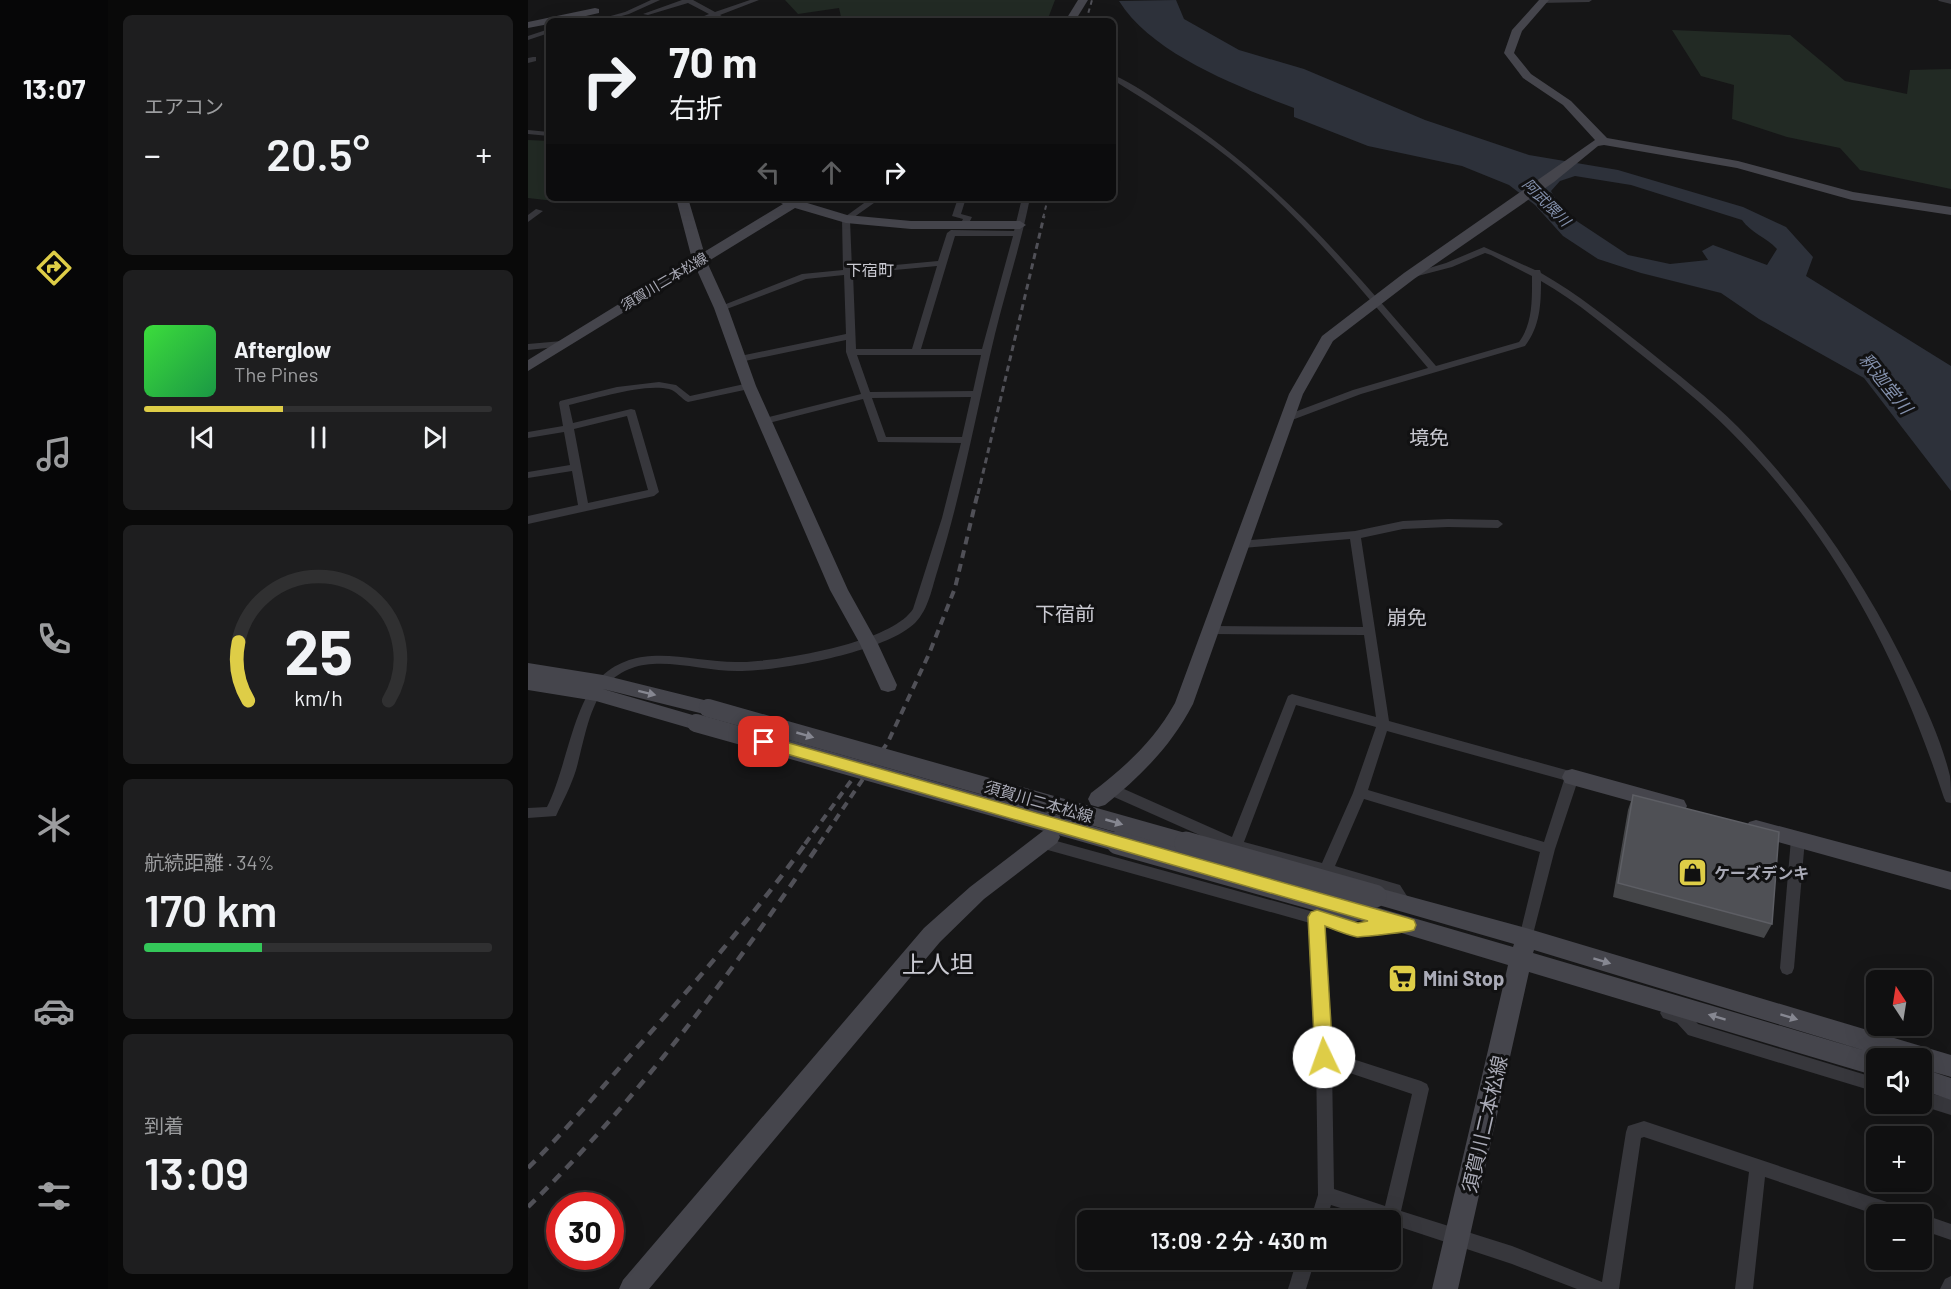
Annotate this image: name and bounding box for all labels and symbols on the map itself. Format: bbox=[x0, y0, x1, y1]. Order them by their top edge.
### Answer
water label: 阿武隈川 bbox=[1519, 174, 1576, 231]
street label: 須賀川二本松線 bbox=[618, 248, 710, 314]
district label: 下宿町 bbox=[846, 260, 894, 279]
water label: 釈迦堂川 bbox=[1855, 348, 1918, 419]
district label: 境免 bbox=[1409, 425, 1449, 449]
district label: 下宿前 bbox=[1035, 601, 1095, 625]
district label: 崩免 bbox=[1387, 605, 1427, 629]
one-way arrow bbox=[638, 689, 656, 699]
pin bbox=[738, 716, 789, 767]
one-way arrow bbox=[796, 731, 814, 740]
street label: 須賀川二本松線 bbox=[983, 776, 1095, 826]
one-way arrow bbox=[1105, 818, 1123, 827]
shop icon: ケーズデンキ bbox=[1677, 856, 1709, 888]
place label: ケーズデンキ bbox=[1714, 863, 1809, 882]
district label: 上人坦 bbox=[902, 949, 974, 978]
one-way arrow bbox=[1593, 957, 1611, 966]
supermarket icon: Mini Stop bbox=[1386, 962, 1418, 994]
place label: Mini Stop bbox=[1423, 966, 1504, 990]
north arrow bbox=[1866, 970, 1932, 1036]
one-way arrow bbox=[1708, 1012, 1726, 1021]
one-way arrow bbox=[1780, 1013, 1798, 1022]
position arrow bbox=[1292, 1025, 1356, 1089]
street label: 須賀川二本松線 bbox=[1457, 1053, 1511, 1195]
speed limit sign: 30 bbox=[546, 1192, 624, 1270]

